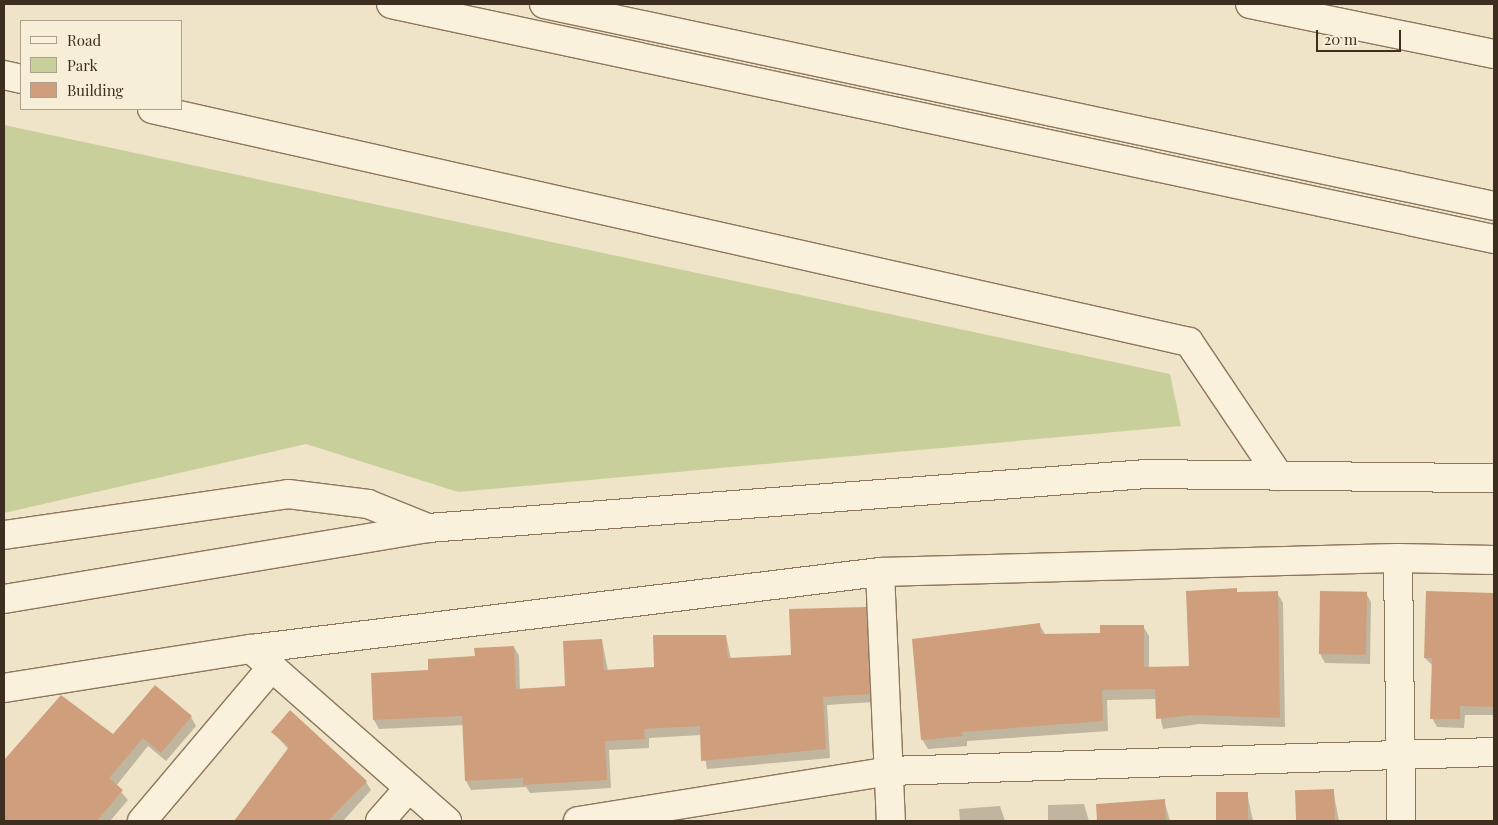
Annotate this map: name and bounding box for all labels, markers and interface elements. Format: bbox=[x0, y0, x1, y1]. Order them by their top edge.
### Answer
legend bbox=[20, 20, 182, 110]
scale bar bbox=[1318, 20, 1403, 52]
text: 20 m bbox=[1324, 29, 1357, 49]
text: Road bbox=[67, 30, 101, 50]
text: Park bbox=[67, 55, 98, 75]
text: Building bbox=[67, 80, 123, 100]

